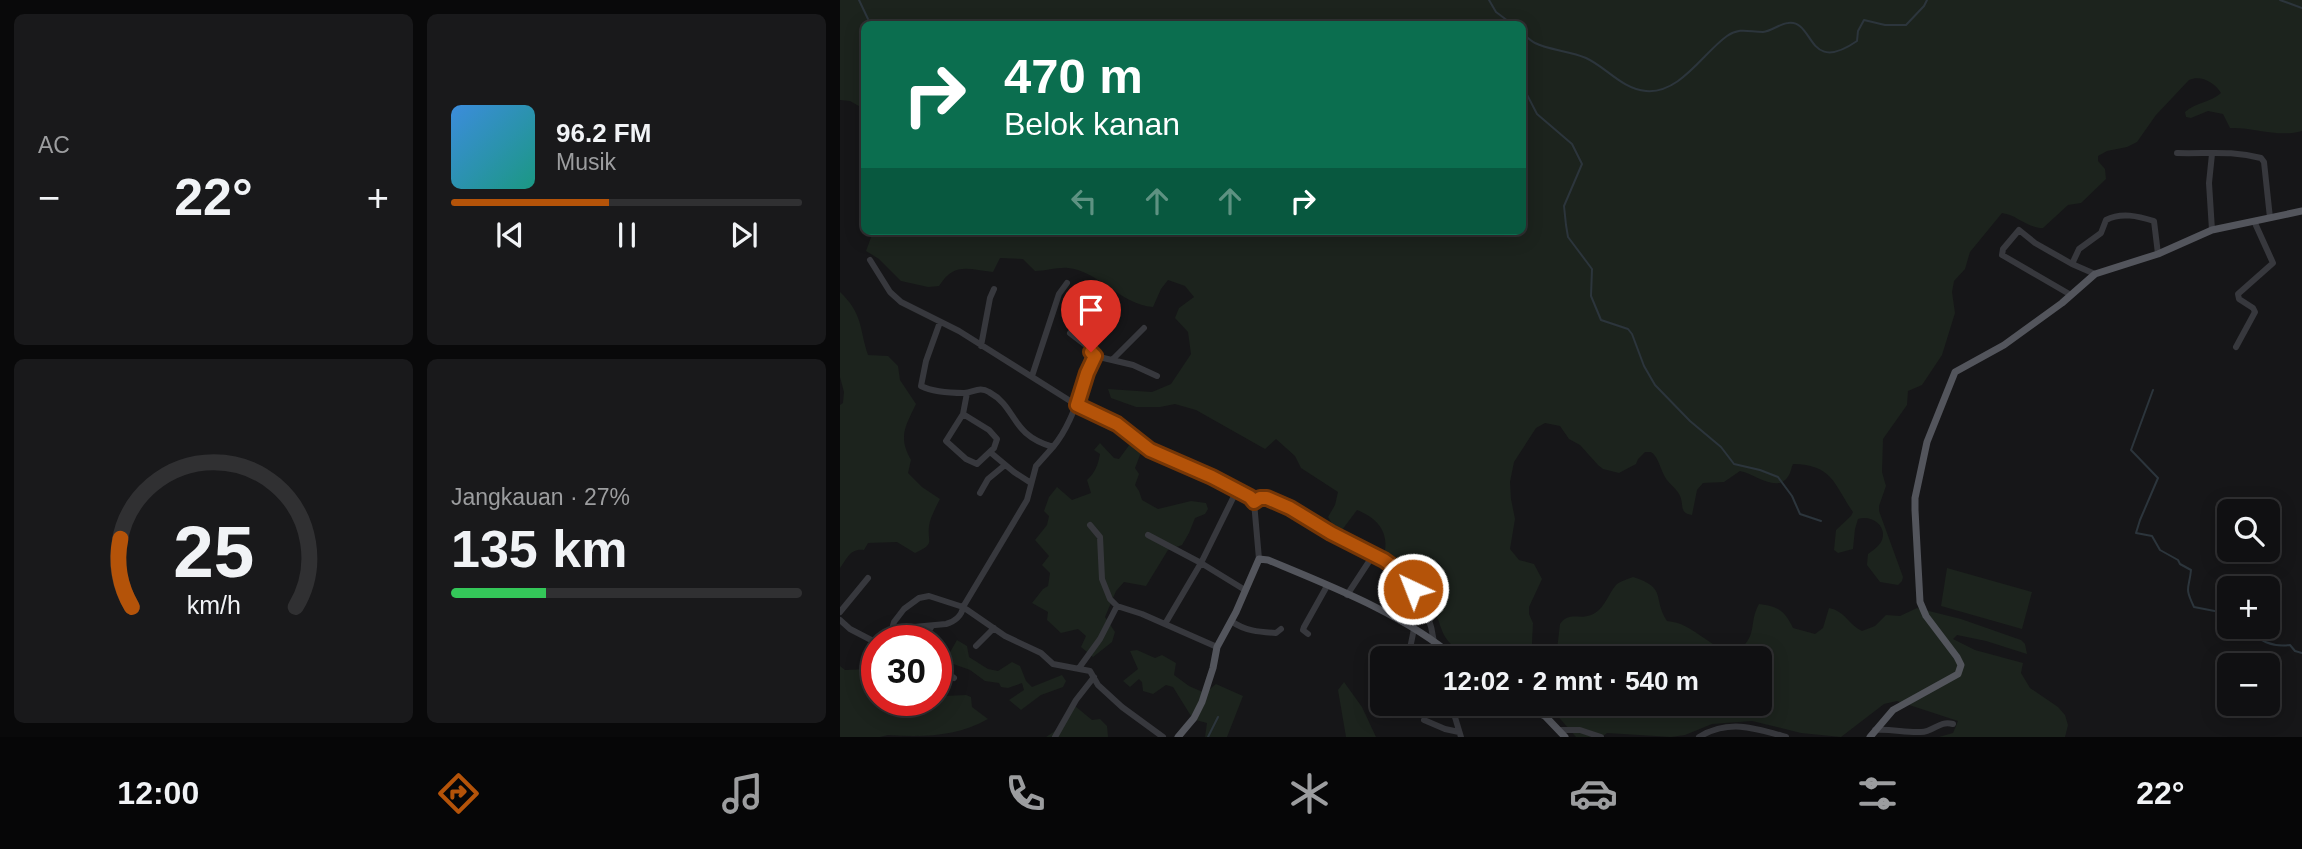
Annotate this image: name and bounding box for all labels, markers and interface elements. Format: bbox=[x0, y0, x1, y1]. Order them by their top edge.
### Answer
icon: right bbox=[889, 49, 980, 140]
text: 470 m bbox=[1004, 49, 1143, 103]
text: Belok kanan bbox=[1004, 106, 1180, 142]
text: 96.2 FM bbox=[556, 118, 651, 148]
text: AC bbox=[38, 132, 70, 158]
text: Musik bbox=[556, 149, 616, 175]
text: 22° bbox=[174, 168, 253, 226]
text: − bbox=[38, 177, 60, 219]
text: + bbox=[367, 177, 389, 219]
icon: left bbox=[1065, 182, 1103, 220]
icon: ahead bbox=[1138, 182, 1176, 220]
icon: ahead bbox=[1211, 182, 1249, 220]
icon: right bbox=[1284, 182, 1322, 220]
icon: previous bbox=[491, 216, 529, 254]
icon: pause bbox=[608, 216, 646, 254]
icon: next bbox=[725, 216, 763, 254]
pin bbox=[1061, 280, 1121, 352]
icon: arrive bbox=[1072, 291, 1110, 329]
text: Jangkauan · 27% bbox=[451, 484, 630, 510]
map controls bbox=[2217, 499, 2280, 716]
button: search bbox=[2217, 499, 2280, 562]
text: 25 bbox=[173, 511, 254, 592]
text: 135 km bbox=[451, 520, 627, 578]
position arrow bbox=[1376, 552, 1450, 626]
button: + bbox=[2217, 576, 2280, 639]
text: km/h bbox=[186, 591, 241, 619]
speed limit sign: 30 bbox=[861, 625, 952, 716]
button: − bbox=[2217, 653, 2280, 716]
text: 12:02 · 2 mnt · 540 m bbox=[1443, 666, 1699, 696]
icon: directions bbox=[434, 769, 483, 818]
icon: music bbox=[718, 769, 767, 818]
icon: phone bbox=[1001, 769, 1050, 818]
icon: climate bbox=[1285, 769, 1334, 818]
icon: car bbox=[1569, 769, 1618, 818]
icon: filters bbox=[1853, 769, 1902, 818]
text: 12:00 bbox=[117, 775, 199, 811]
text: 22° bbox=[2136, 775, 2185, 811]

